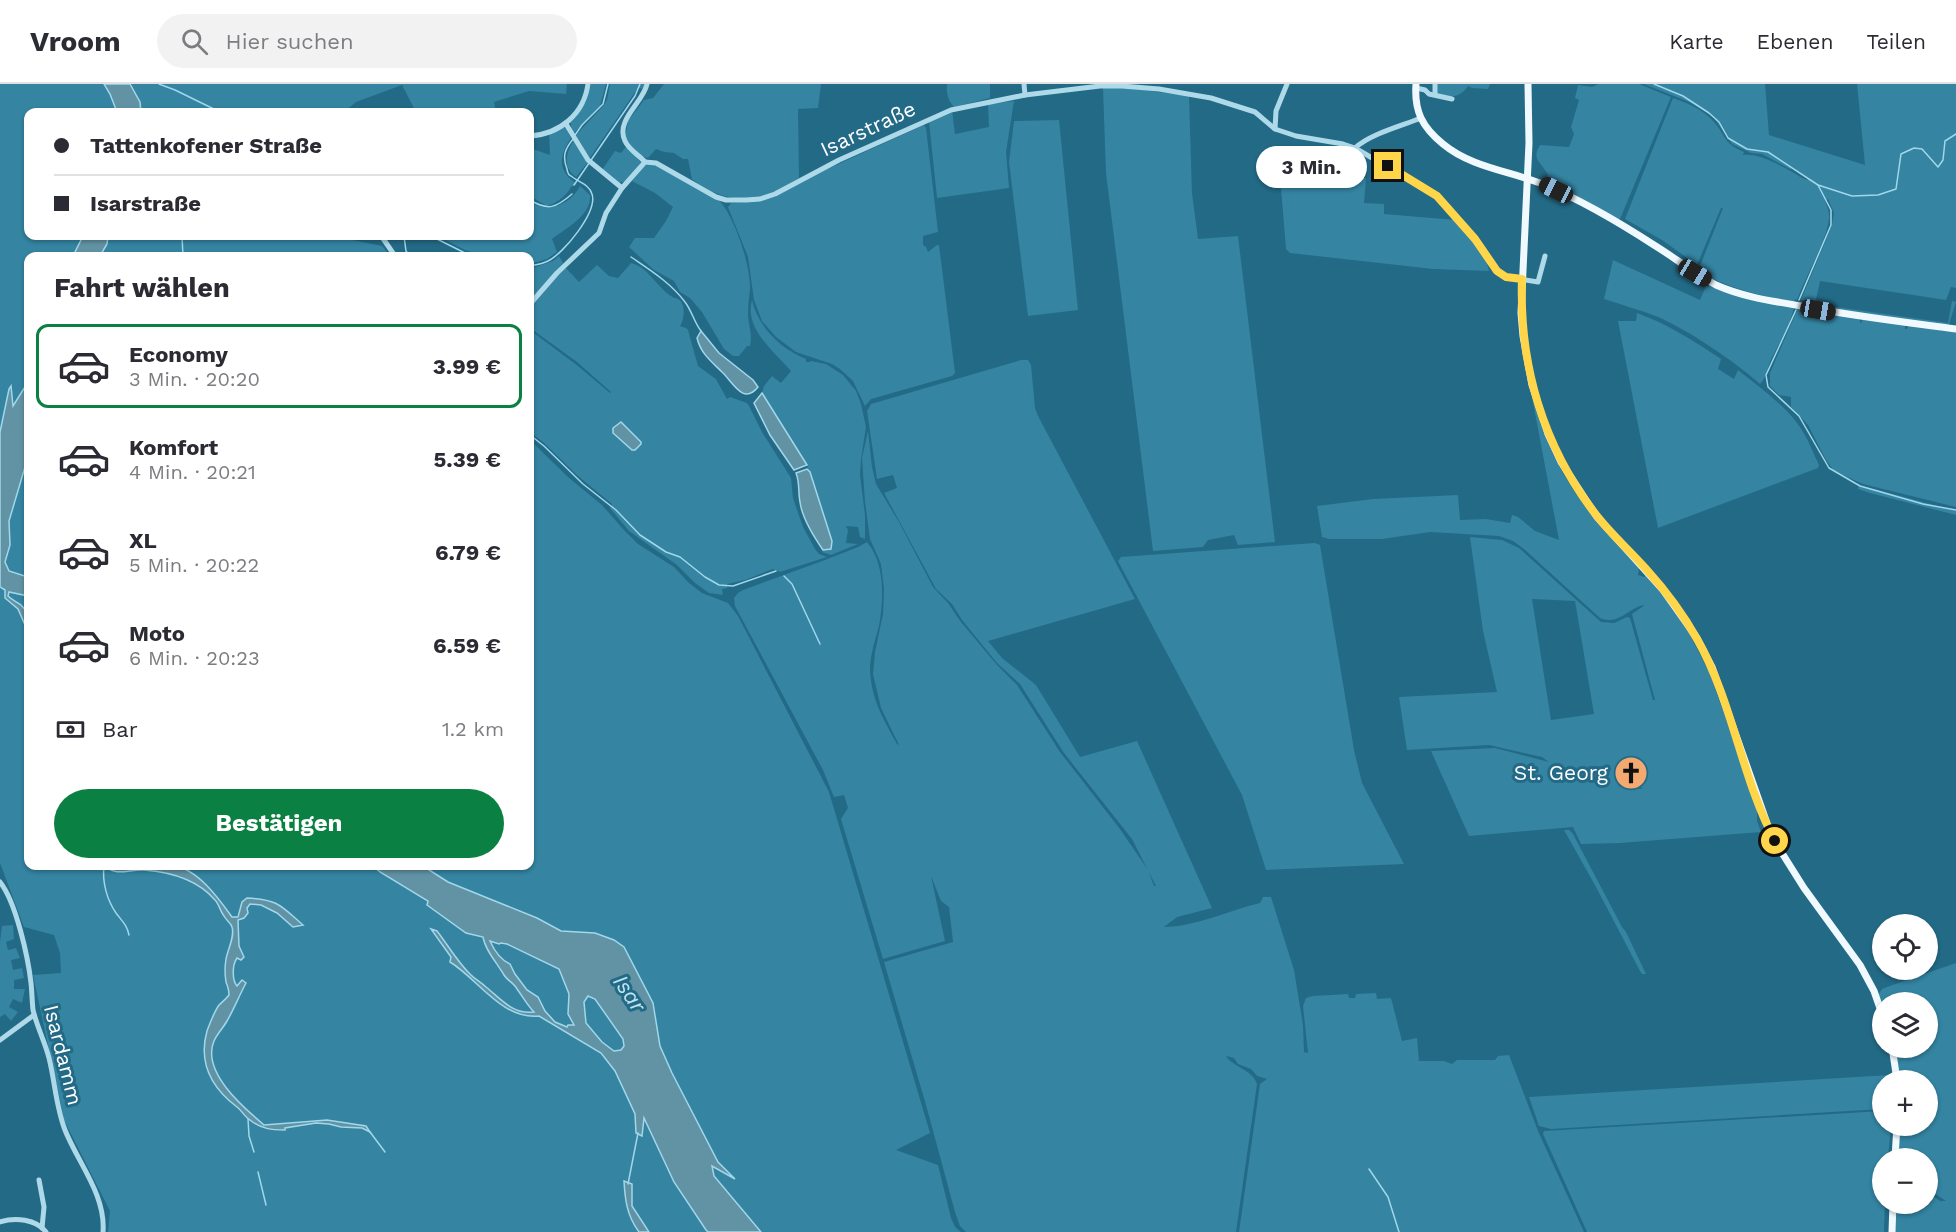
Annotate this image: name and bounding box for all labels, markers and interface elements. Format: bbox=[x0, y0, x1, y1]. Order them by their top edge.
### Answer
search box bbox=[157, 14, 577, 68]
text: Vroom bbox=[30, 25, 121, 58]
icon: search bbox=[178, 25, 211, 58]
text: Hier suchen bbox=[226, 29, 354, 54]
text: Karte bbox=[1669, 29, 1724, 54]
text: Ebenen bbox=[1757, 29, 1833, 54]
text: Teilen bbox=[1866, 29, 1926, 54]
street label: Isarstraße bbox=[816, 96, 919, 161]
text: Tattenkofener Straße bbox=[90, 133, 322, 158]
callout: 3 Min. bbox=[1256, 145, 1367, 187]
route end bbox=[1374, 152, 1401, 179]
text: 3 Min. bbox=[1282, 155, 1341, 179]
car bbox=[1536, 174, 1576, 206]
text: Isarstraße bbox=[90, 191, 201, 216]
car bbox=[1675, 256, 1715, 290]
text: Fahrt wählen bbox=[54, 272, 230, 304]
car bbox=[1799, 298, 1837, 322]
icon: car bbox=[57, 339, 111, 393]
text: Economy bbox=[129, 342, 228, 367]
text: 3.99 € bbox=[433, 354, 501, 379]
text: 3 Min. · 20:20 bbox=[129, 367, 260, 391]
icon: car bbox=[57, 432, 111, 486]
text: Komfort bbox=[129, 435, 218, 460]
text: 5.39 € bbox=[433, 447, 501, 472]
text: 4 Min. · 20:21 bbox=[129, 460, 256, 484]
icon: car bbox=[57, 525, 111, 579]
text: XL bbox=[129, 528, 157, 553]
text: 6.79 € bbox=[435, 540, 501, 565]
text: 5 Min. · 20:22 bbox=[129, 553, 259, 577]
icon: car bbox=[57, 618, 111, 672]
text: Moto bbox=[129, 621, 185, 646]
text: 6.59 € bbox=[433, 633, 501, 658]
text: 6 Min. · 20:23 bbox=[129, 646, 260, 670]
icon: cash bbox=[54, 713, 87, 746]
text: Bar bbox=[102, 717, 138, 742]
text: 1.2 km bbox=[442, 717, 504, 741]
church icon: St. Georg bbox=[1613, 755, 1649, 791]
place label: St. Georg bbox=[1514, 760, 1609, 785]
button: Bestätigen bbox=[54, 789, 504, 858]
route start bbox=[1761, 827, 1788, 854]
map controls bbox=[1872, 914, 1938, 1214]
button: locate bbox=[1872, 914, 1938, 980]
water label: Isar bbox=[608, 970, 652, 1018]
button: layers bbox=[1872, 992, 1938, 1058]
street label: Isardamm bbox=[39, 1002, 88, 1108]
button: + bbox=[1872, 1070, 1938, 1136]
button: − bbox=[1872, 1148, 1938, 1214]

